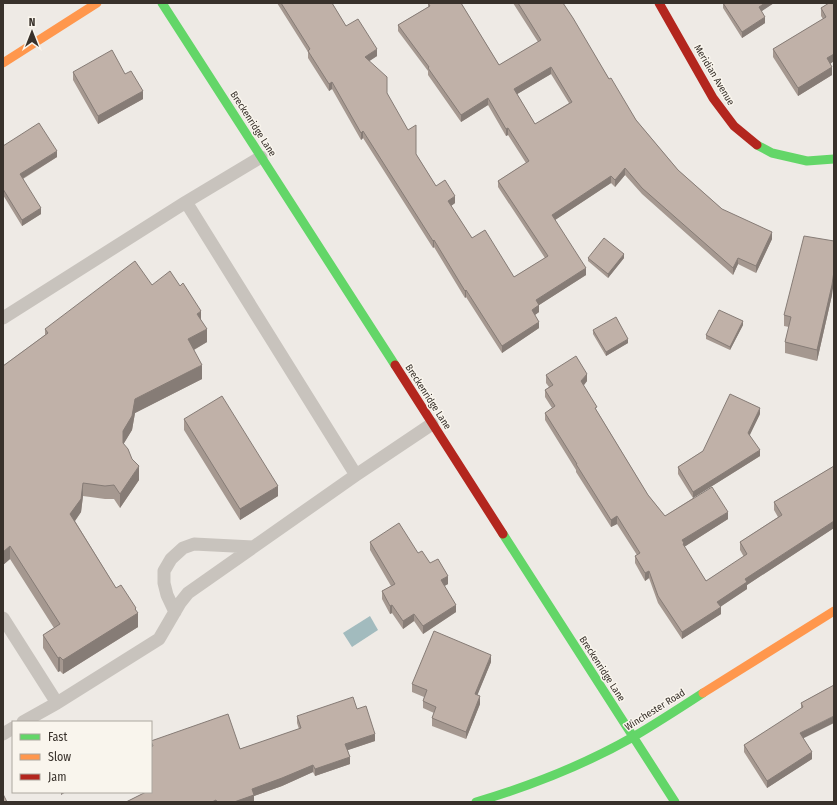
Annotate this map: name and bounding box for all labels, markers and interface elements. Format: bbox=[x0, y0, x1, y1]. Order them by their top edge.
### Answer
north arrow bbox=[12, 12, 52, 52]
text: N bbox=[29, 16, 35, 29]
street label: Meridian Avenue bbox=[691, 43, 737, 108]
street label: Breckenridge Lane bbox=[227, 89, 279, 159]
street label: Breckenridge Lane bbox=[402, 362, 454, 432]
street label: Breckenridge Lane bbox=[576, 634, 628, 704]
street label: Winchester Road bbox=[623, 687, 687, 733]
legend bbox=[12, 721, 152, 793]
text: Fast bbox=[48, 730, 67, 744]
text: Slow bbox=[48, 750, 71, 764]
text: Jam bbox=[48, 770, 66, 784]

